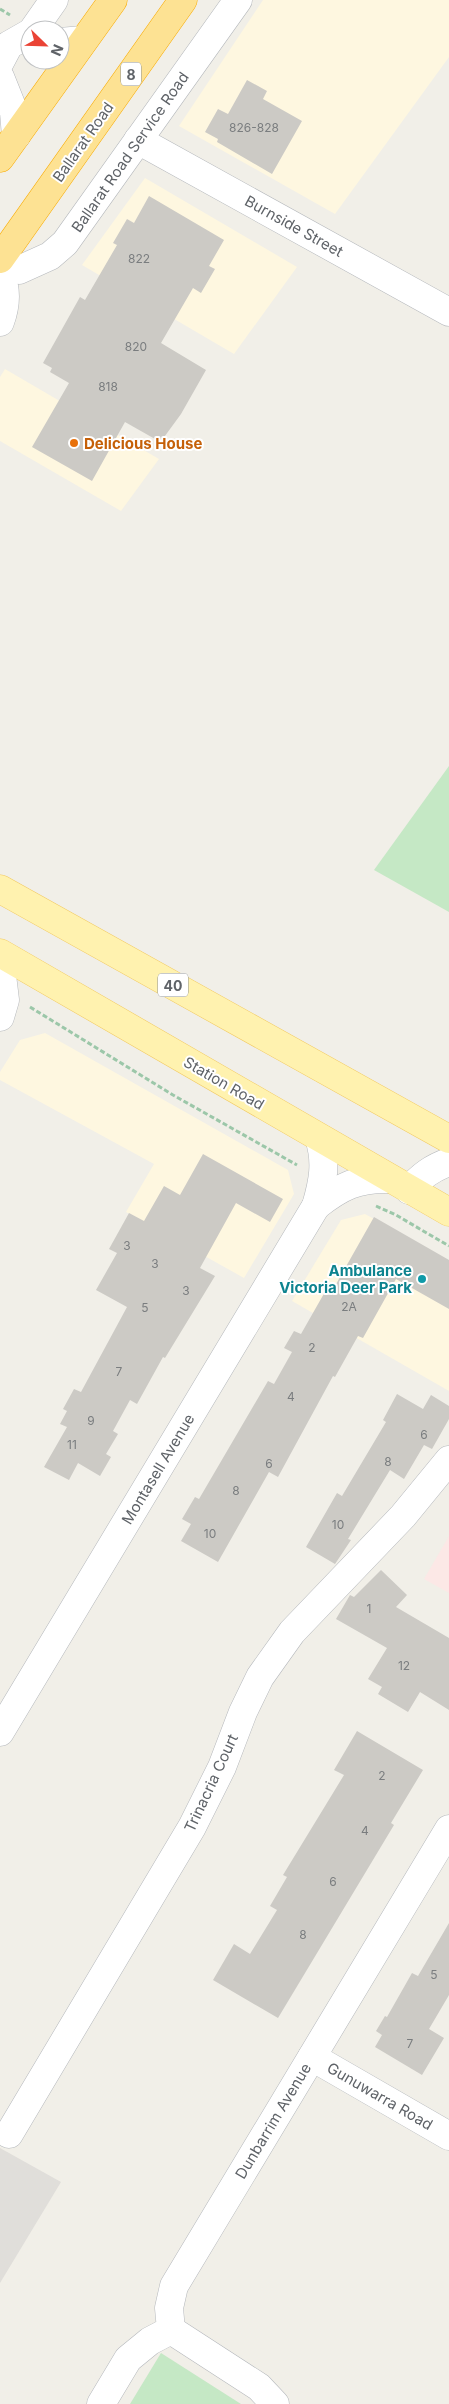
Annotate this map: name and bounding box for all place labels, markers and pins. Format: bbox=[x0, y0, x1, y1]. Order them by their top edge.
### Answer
place label: Delicious House bbox=[84, 434, 202, 453]
marker: Delicious House bbox=[68, 437, 80, 449]
place label: Ambulance Victoria Deer Park bbox=[279, 1261, 412, 1297]
marker: Ambulance Victoria Deer Park bbox=[416, 1273, 428, 1285]

